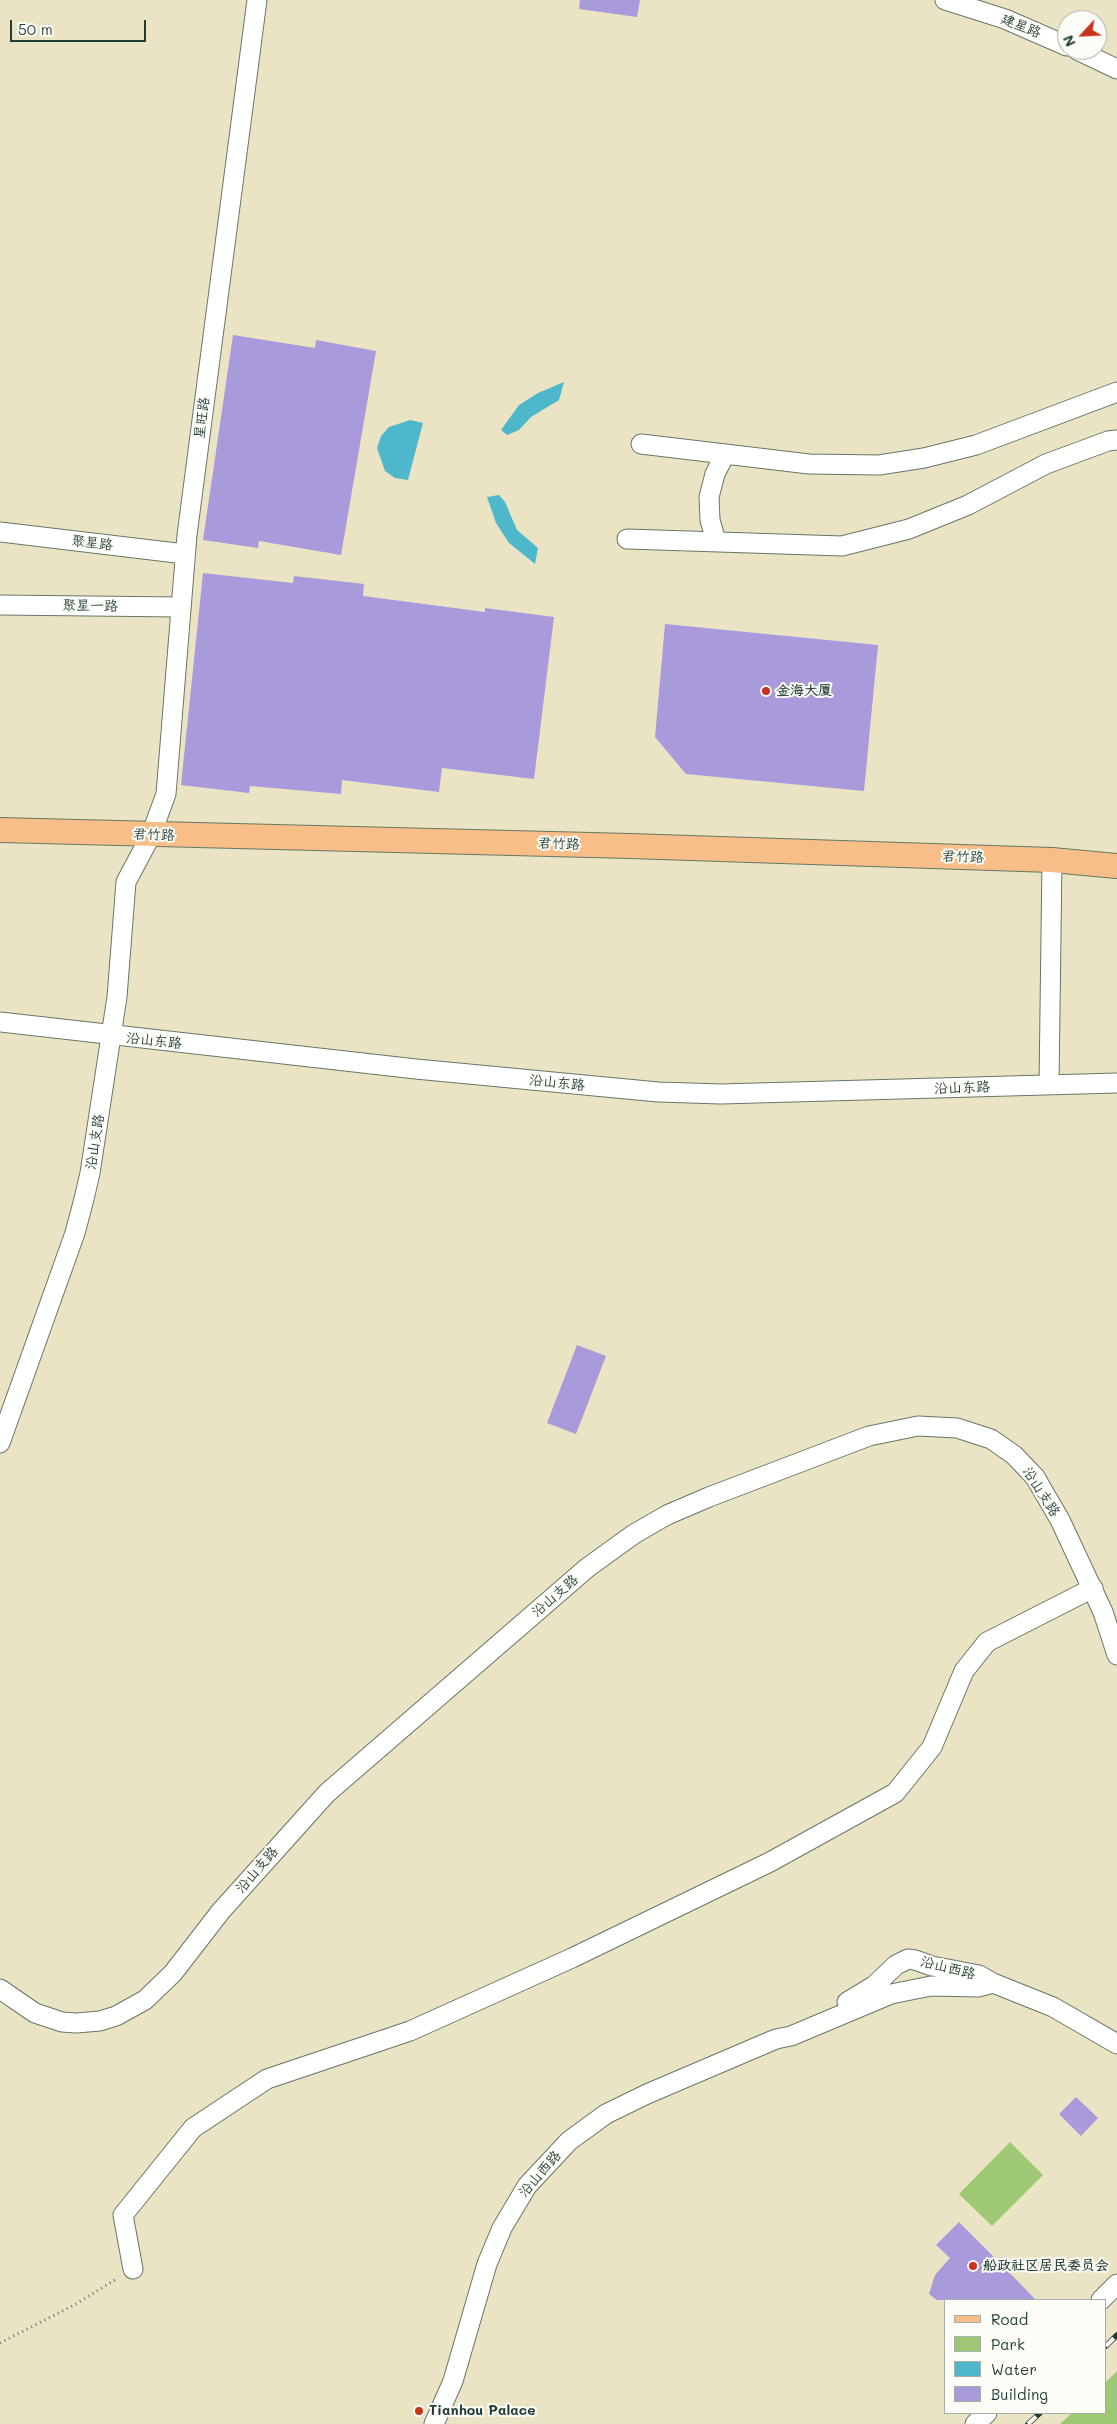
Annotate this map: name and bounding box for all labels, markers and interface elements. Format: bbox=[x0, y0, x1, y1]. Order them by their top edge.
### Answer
scale bar bbox=[12, 10, 149, 42]
street label: 建星路 bbox=[998, 10, 1044, 42]
north arrow bbox=[1057, 10, 1107, 60]
text: 50 m bbox=[18, 19, 53, 39]
text: N bbox=[1058, 32, 1080, 50]
street label: 星旺路 bbox=[191, 396, 213, 440]
street label: 聚星路 bbox=[70, 532, 114, 554]
street label: 聚星一路 bbox=[62, 597, 118, 615]
place label: 金海大厦 bbox=[776, 683, 832, 699]
marker: 金海大厦 bbox=[760, 685, 772, 697]
street label: 君竹路 bbox=[133, 826, 175, 844]
street label: 君竹路 bbox=[538, 835, 580, 853]
street label: 君竹路 bbox=[942, 848, 984, 866]
street label: 沿山东路 bbox=[125, 1030, 183, 1052]
street label: 沿山东路 bbox=[528, 1072, 586, 1094]
street label: 沿山东路 bbox=[934, 1079, 990, 1097]
street label: 沿山支路 bbox=[82, 1113, 108, 1171]
street label: 沿山支路 bbox=[1019, 1464, 1063, 1520]
street label: 沿山支路 bbox=[528, 1571, 582, 1621]
street label: 沿山支路 bbox=[232, 1843, 282, 1897]
street label: 沿山西路 bbox=[919, 1953, 977, 1983]
street label: 沿山西路 bbox=[515, 2147, 565, 2201]
place label: 船政社区居民委员会 bbox=[983, 2258, 1109, 2274]
marker: 船政社区居民委员会 bbox=[967, 2260, 979, 2272]
legend bbox=[944, 2299, 1107, 2414]
text: Road bbox=[991, 2309, 1028, 2329]
text: Park bbox=[991, 2334, 1025, 2354]
text: Water bbox=[991, 2359, 1037, 2379]
text: Building bbox=[991, 2384, 1048, 2404]
place label: Tianhou Palace bbox=[429, 2403, 536, 2419]
marker: Tianhou Palace bbox=[413, 2405, 425, 2417]

